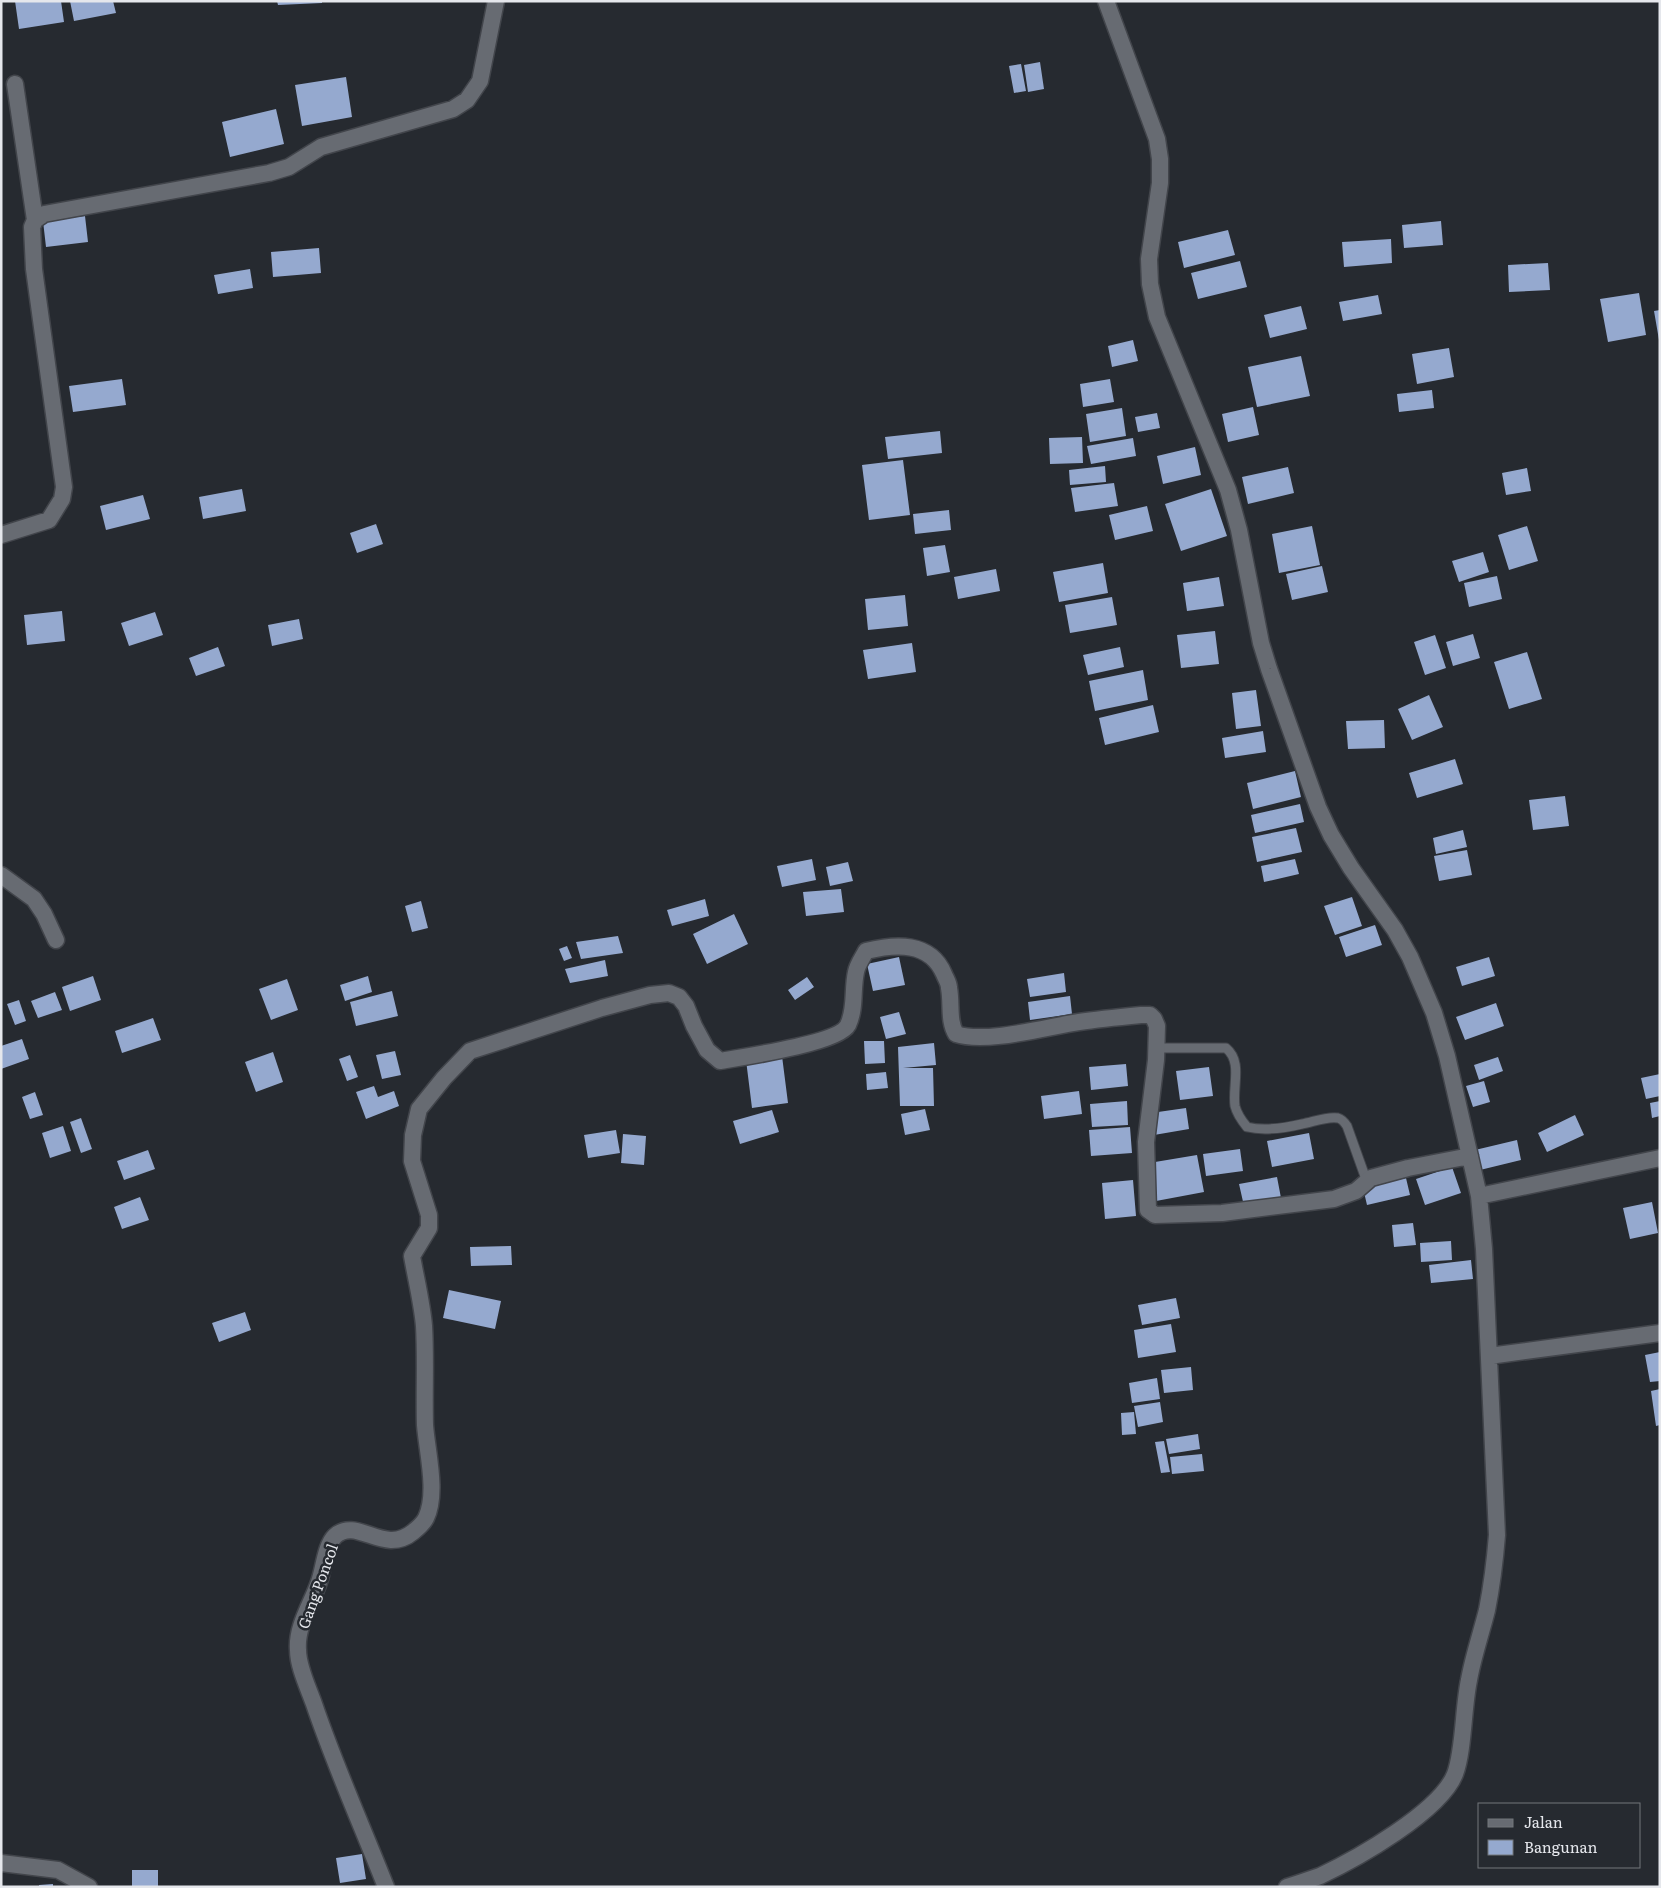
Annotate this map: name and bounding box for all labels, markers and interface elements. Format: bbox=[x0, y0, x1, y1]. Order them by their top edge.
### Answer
street label: Gang Poncol bbox=[291, 1540, 343, 1632]
legend bbox=[1478, 1803, 1641, 1868]
text: Jalan bbox=[1524, 1810, 1563, 1833]
text: Bangunan bbox=[1524, 1835, 1598, 1858]

